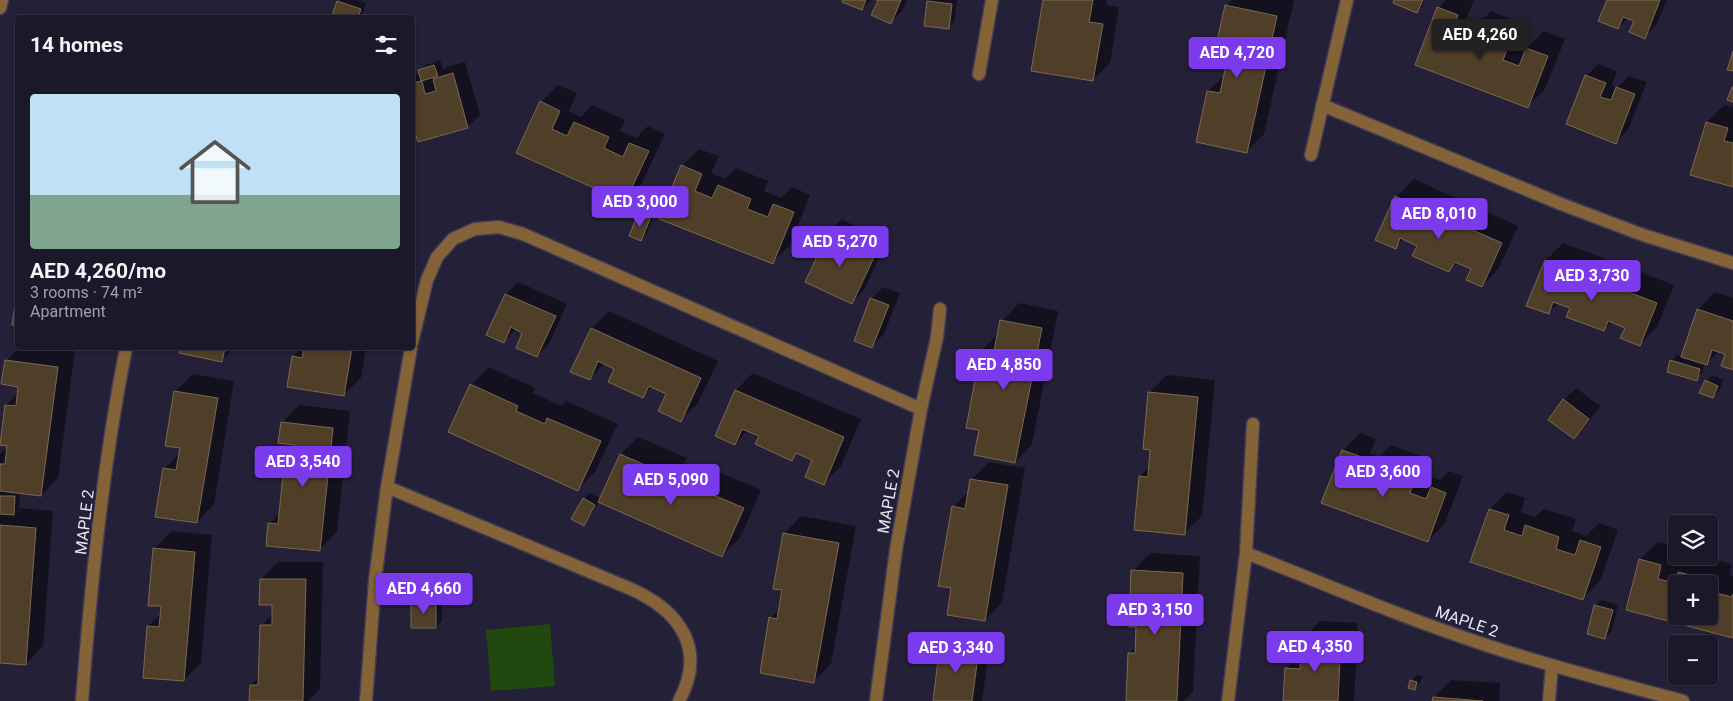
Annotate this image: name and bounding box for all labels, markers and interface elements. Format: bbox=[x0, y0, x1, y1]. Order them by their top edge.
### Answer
pin: AED 4,260 bbox=[1423, 18, 1537, 61]
text: AED 4,260 bbox=[1443, 25, 1517, 44]
icon: filters bbox=[372, 31, 400, 59]
text: 14 homes bbox=[30, 33, 123, 57]
pin: AED 4,720 bbox=[1180, 36, 1294, 79]
text: AED 4,720 bbox=[1200, 43, 1274, 62]
icon: home bbox=[170, 127, 260, 217]
pin: AED 3,000 bbox=[583, 186, 697, 228]
text: AED 3,000 bbox=[603, 192, 677, 211]
pin: AED 8,010 bbox=[1382, 198, 1496, 240]
text: AED 8,010 bbox=[1402, 204, 1476, 223]
pin: AED 5,270 bbox=[783, 226, 897, 268]
text: AED 5,270 bbox=[803, 232, 877, 251]
text: AED 4,260/mo bbox=[30, 259, 166, 283]
pin: AED 3,730 bbox=[1535, 260, 1649, 302]
text: AED 3,730 bbox=[1555, 266, 1629, 285]
text: 3 rooms · 74 m² bbox=[30, 283, 143, 302]
text: Apartment bbox=[30, 302, 106, 321]
pin: AED 4,850 bbox=[947, 348, 1061, 391]
text: AED 4,850 bbox=[967, 355, 1041, 374]
pin: AED 3,540 bbox=[246, 446, 360, 488]
text: AED 3,540 bbox=[266, 452, 340, 471]
pin: AED 3,600 bbox=[1326, 456, 1440, 498]
text: AED 3,600 bbox=[1346, 462, 1420, 481]
pin: AED 5,090 bbox=[614, 464, 728, 506]
street label: MAPLE 2 bbox=[873, 467, 904, 535]
text: AED 5,090 bbox=[634, 470, 708, 489]
street label: MAPLE 2 bbox=[71, 488, 98, 556]
map controls bbox=[1668, 515, 1718, 685]
button: layers bbox=[1668, 515, 1718, 565]
pin: AED 4,660 bbox=[367, 572, 481, 615]
button: + bbox=[1668, 575, 1718, 625]
text: AED 4,660 bbox=[387, 579, 461, 598]
pin: AED 3,150 bbox=[1098, 594, 1212, 636]
text: AED 3,150 bbox=[1118, 600, 1192, 619]
street label: MAPLE 2 bbox=[1433, 602, 1501, 641]
pin: AED 4,350 bbox=[1258, 630, 1372, 673]
pin: AED 3,340 bbox=[899, 632, 1013, 674]
button: − bbox=[1668, 635, 1718, 685]
text: AED 4,350 bbox=[1278, 637, 1352, 656]
text: AED 3,340 bbox=[919, 638, 993, 657]

